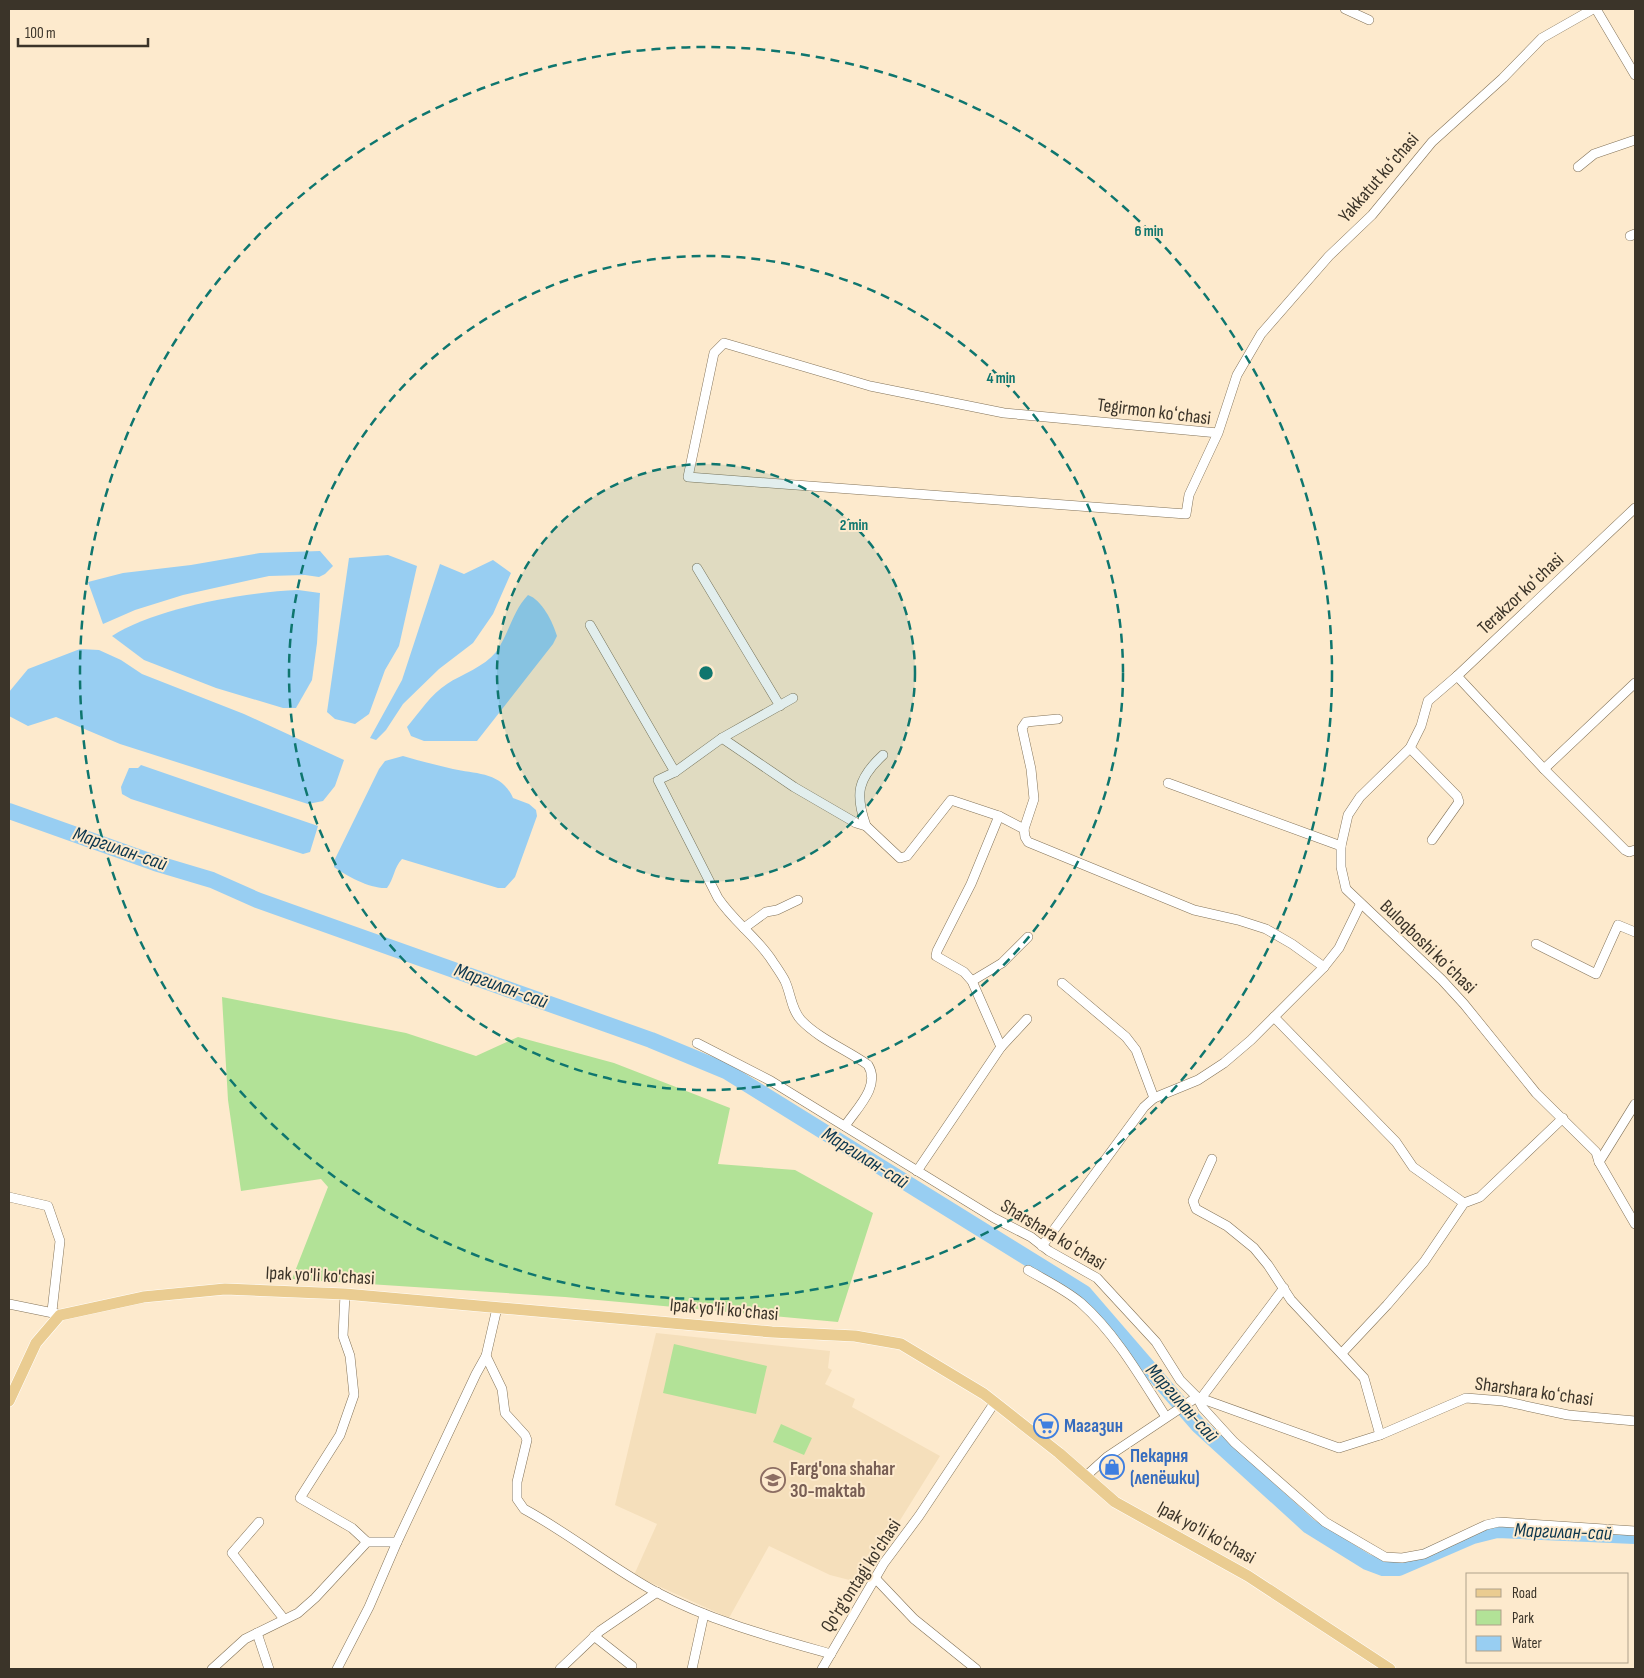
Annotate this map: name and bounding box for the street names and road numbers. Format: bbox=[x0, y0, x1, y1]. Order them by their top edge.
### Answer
street label: Yakkatut koʻchasi bbox=[1334, 128, 1424, 228]
street label: Tegirmon koʻchasi bbox=[1096, 394, 1212, 430]
street label: Terakzor koʻchasi bbox=[1473, 548, 1569, 640]
street label: Buloqboshi koʻchasi bbox=[1375, 895, 1481, 999]
street label: Sharshara koʻchasi bbox=[996, 1195, 1110, 1275]
street label: Ipak yo'li ko'chasi bbox=[265, 1262, 375, 1290]
street label: Ipak yo'li ko'chasi bbox=[669, 1294, 779, 1326]
street label: Sharshara koʻchasi bbox=[1473, 1372, 1595, 1412]
street label: Ipak yo'li ko'chasi bbox=[1153, 1497, 1259, 1569]
street label: Qo'rg'ontagi ko'chasi bbox=[816, 1515, 906, 1637]

